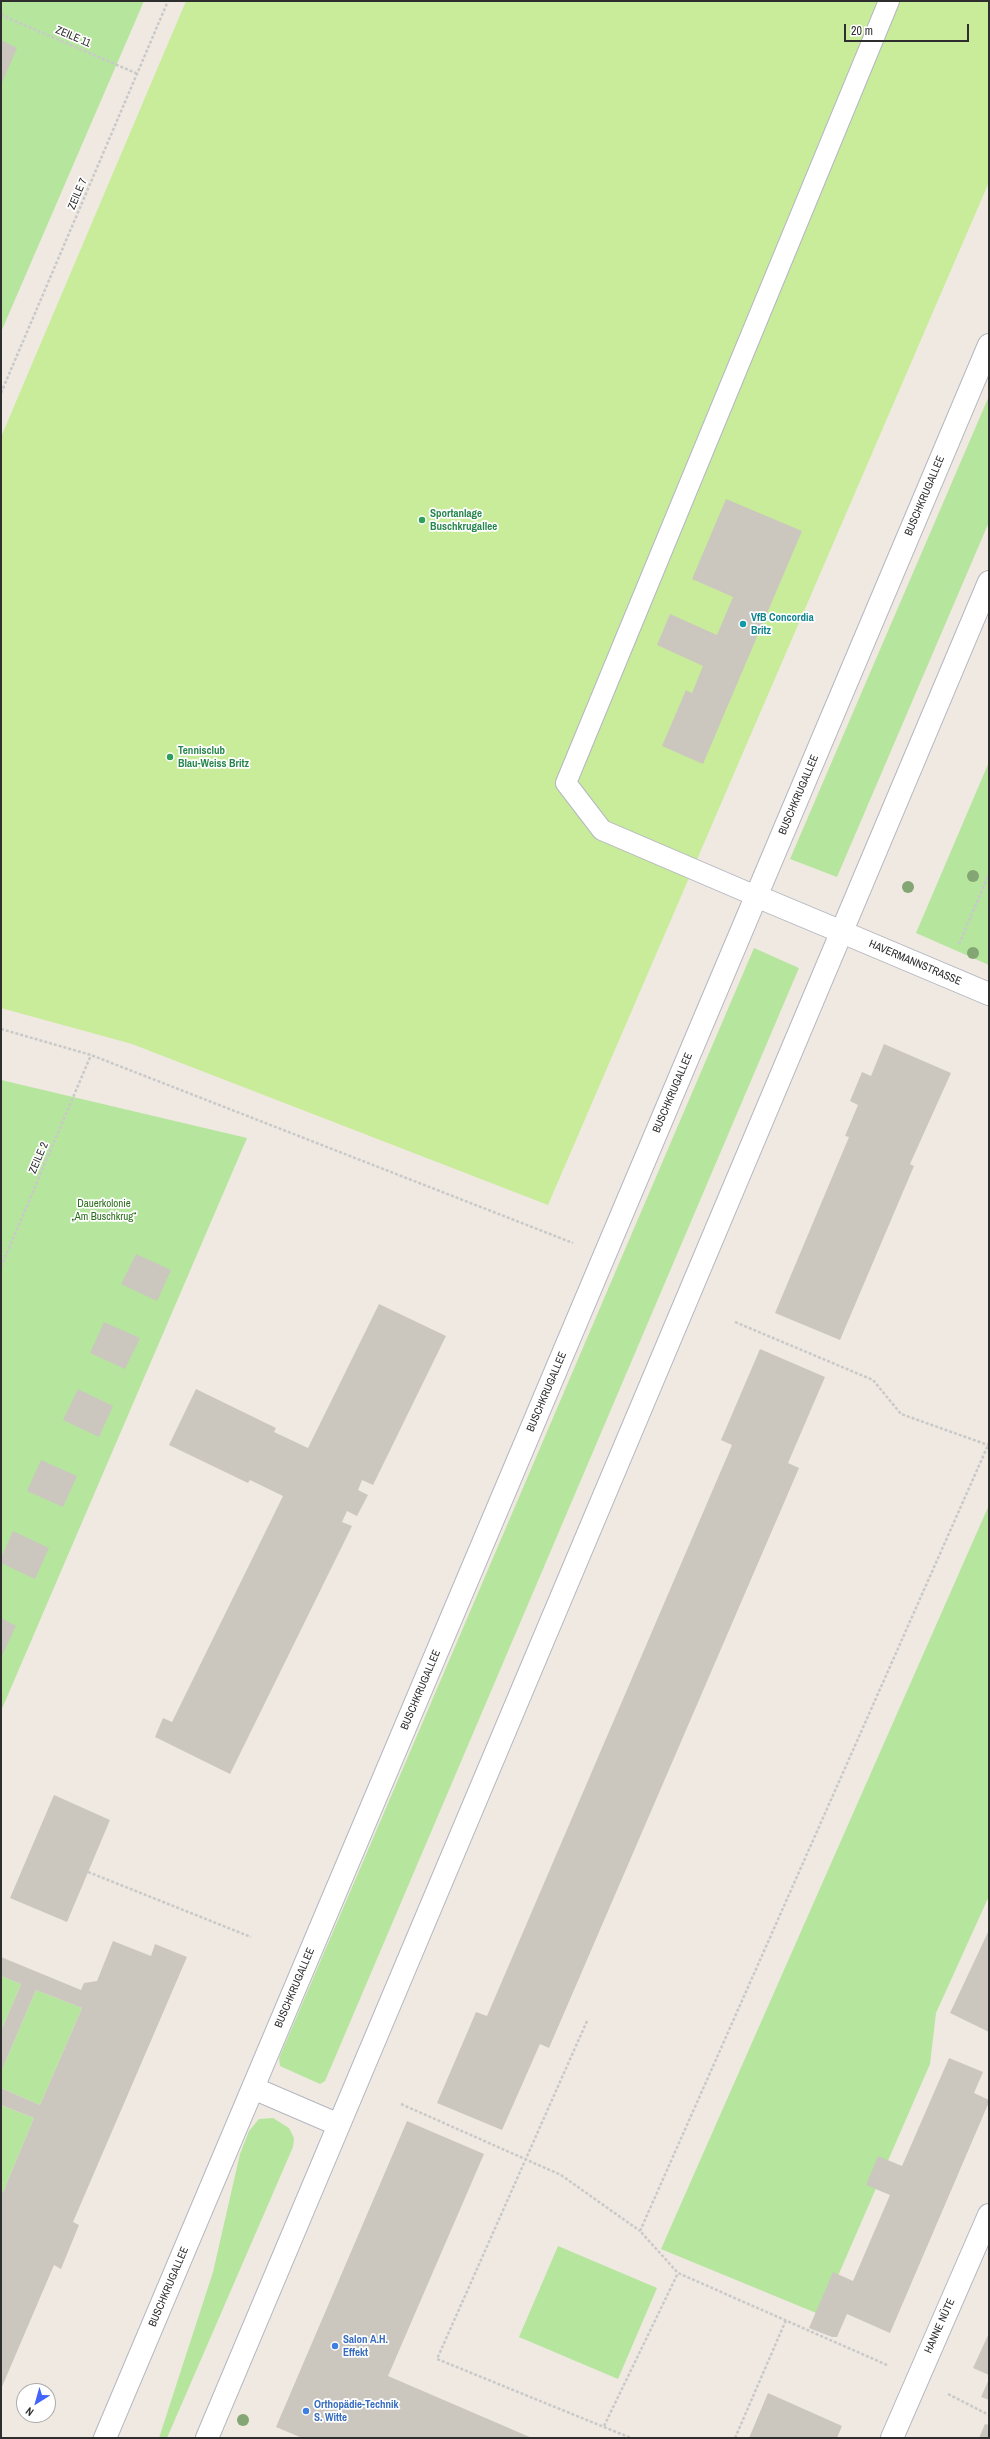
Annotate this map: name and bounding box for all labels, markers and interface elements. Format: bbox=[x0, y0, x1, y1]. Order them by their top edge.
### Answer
scale bar bbox=[846, 16, 971, 42]
text: 20 m bbox=[851, 23, 873, 39]
street label: ZEILE 11 bbox=[53, 24, 93, 50]
street label: ZEILE 7 bbox=[66, 176, 90, 212]
street label: BUSCHKRUGALLEE bbox=[902, 454, 948, 538]
place label: Sportanlage Buschkrugallee bbox=[430, 507, 497, 533]
marker: Sportanlage Buschkrugallee bbox=[417, 515, 427, 525]
place label: VfB Concordia Britz bbox=[751, 611, 814, 637]
marker: VfB Concordia Britz bbox=[738, 619, 748, 629]
place label: Tennisclub Blau-Weiss Britz bbox=[178, 744, 249, 770]
marker: Tennisclub Blau-Weiss Britz bbox=[165, 752, 175, 762]
street label: BUSCHKRUGALLEE bbox=[776, 753, 822, 837]
street label: HAVERMANNSTRASSE bbox=[867, 938, 963, 988]
street label: BUSCHKRUGALLEE bbox=[650, 1051, 696, 1135]
street label: ZEILE 2 bbox=[27, 1140, 51, 1176]
park label: Dauerkolonie „Am Buschkrug“ bbox=[72, 1197, 136, 1223]
street label: BUSCHKRUGALLEE bbox=[524, 1350, 570, 1434]
street label: BUSCHKRUGALLEE bbox=[398, 1648, 444, 1732]
street label: BUSCHKRUGALLEE bbox=[272, 1946, 318, 2030]
street label: BUSCHKRUGALLEE bbox=[146, 2245, 192, 2329]
street label: HANNE NÜTE bbox=[922, 2297, 958, 2355]
place label: Salon A.H. Effekt bbox=[343, 2333, 388, 2359]
marker: Salon A.H. Effekt bbox=[330, 2341, 340, 2351]
north arrow bbox=[16, 2383, 56, 2423]
place label: Orthopädie-Technik S. Witte bbox=[314, 2398, 399, 2424]
text: N bbox=[23, 2404, 36, 2419]
marker: Orthopädie-Technik S. Witte bbox=[301, 2406, 311, 2416]

